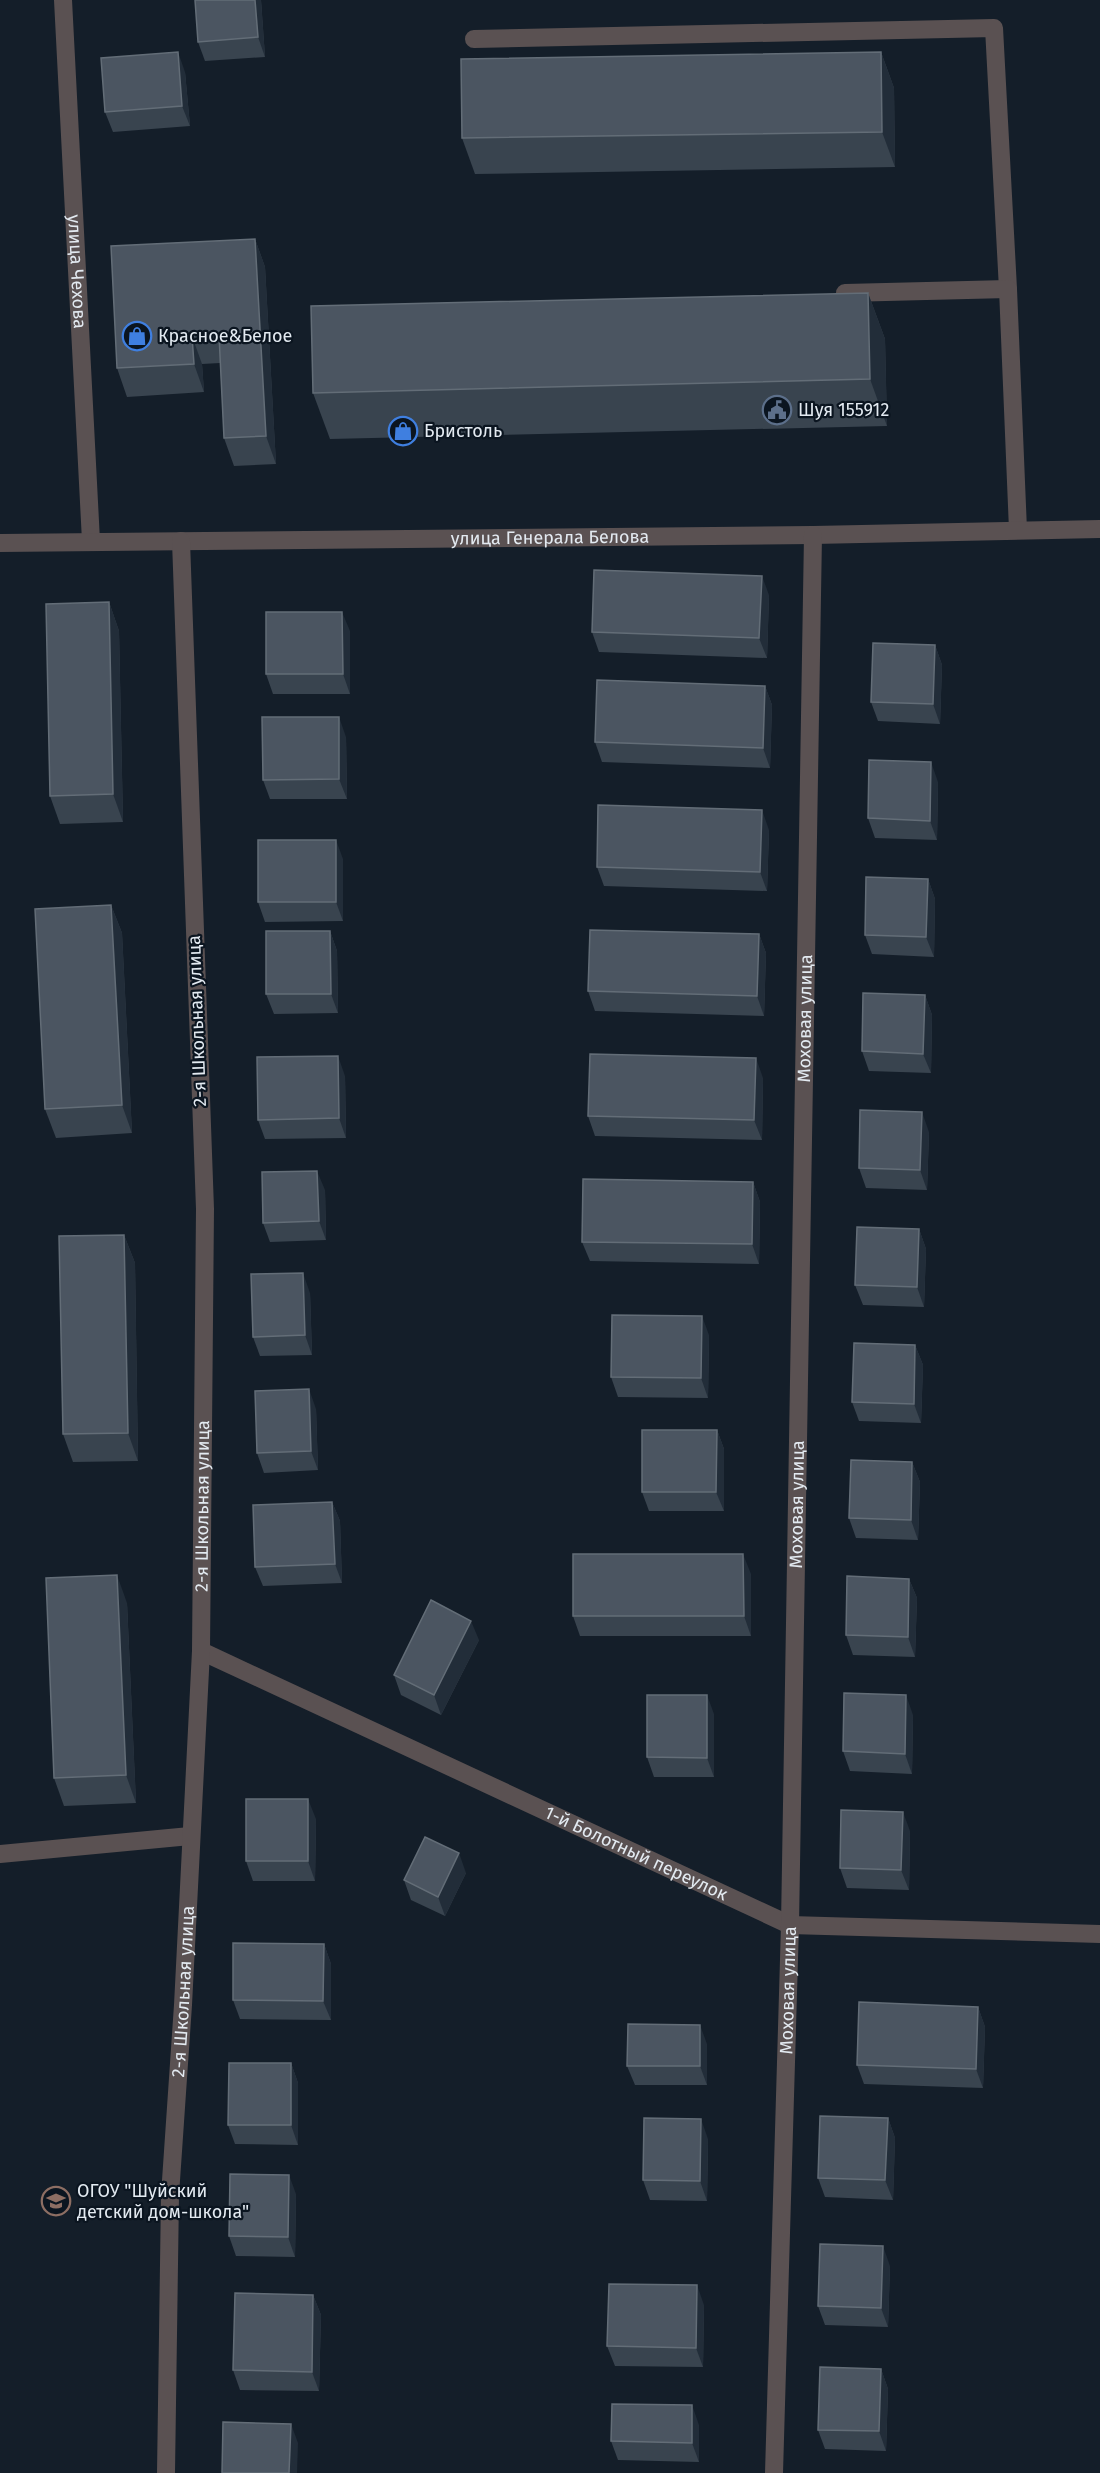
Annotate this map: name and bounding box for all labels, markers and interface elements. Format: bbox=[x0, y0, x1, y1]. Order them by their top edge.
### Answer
street label: улица Чехова bbox=[63, 214, 91, 329]
shop icon: Красное&Белое bbox=[121, 320, 153, 352]
place label: Красное&Белое bbox=[158, 325, 292, 347]
public building icon: Шуя 155912 bbox=[761, 394, 793, 426]
place label: Шуя 155912 bbox=[798, 399, 889, 421]
shop icon: Бристоль bbox=[387, 415, 419, 447]
place label: Бристоль bbox=[424, 420, 502, 442]
street label: улица Генерала Белова bbox=[451, 526, 649, 550]
street label: 2-я Школьная улица bbox=[183, 935, 211, 1107]
street label: Моховая улица bbox=[793, 954, 817, 1083]
street label: 2-я Школьная улица bbox=[191, 1420, 214, 1592]
street label: Моховая улица bbox=[785, 1440, 809, 1569]
street label: 1-й Болотный переулок bbox=[541, 1801, 732, 1906]
street label: 2-я Школьная улица bbox=[167, 1905, 199, 2078]
street label: Моховая улица bbox=[775, 1926, 801, 2055]
place label: ОГОУ "Шуйский детский дом-школа" bbox=[77, 2180, 249, 2223]
school or university icon: ОГОУ "Шуйский детский дом-школа" bbox=[40, 2185, 72, 2217]

